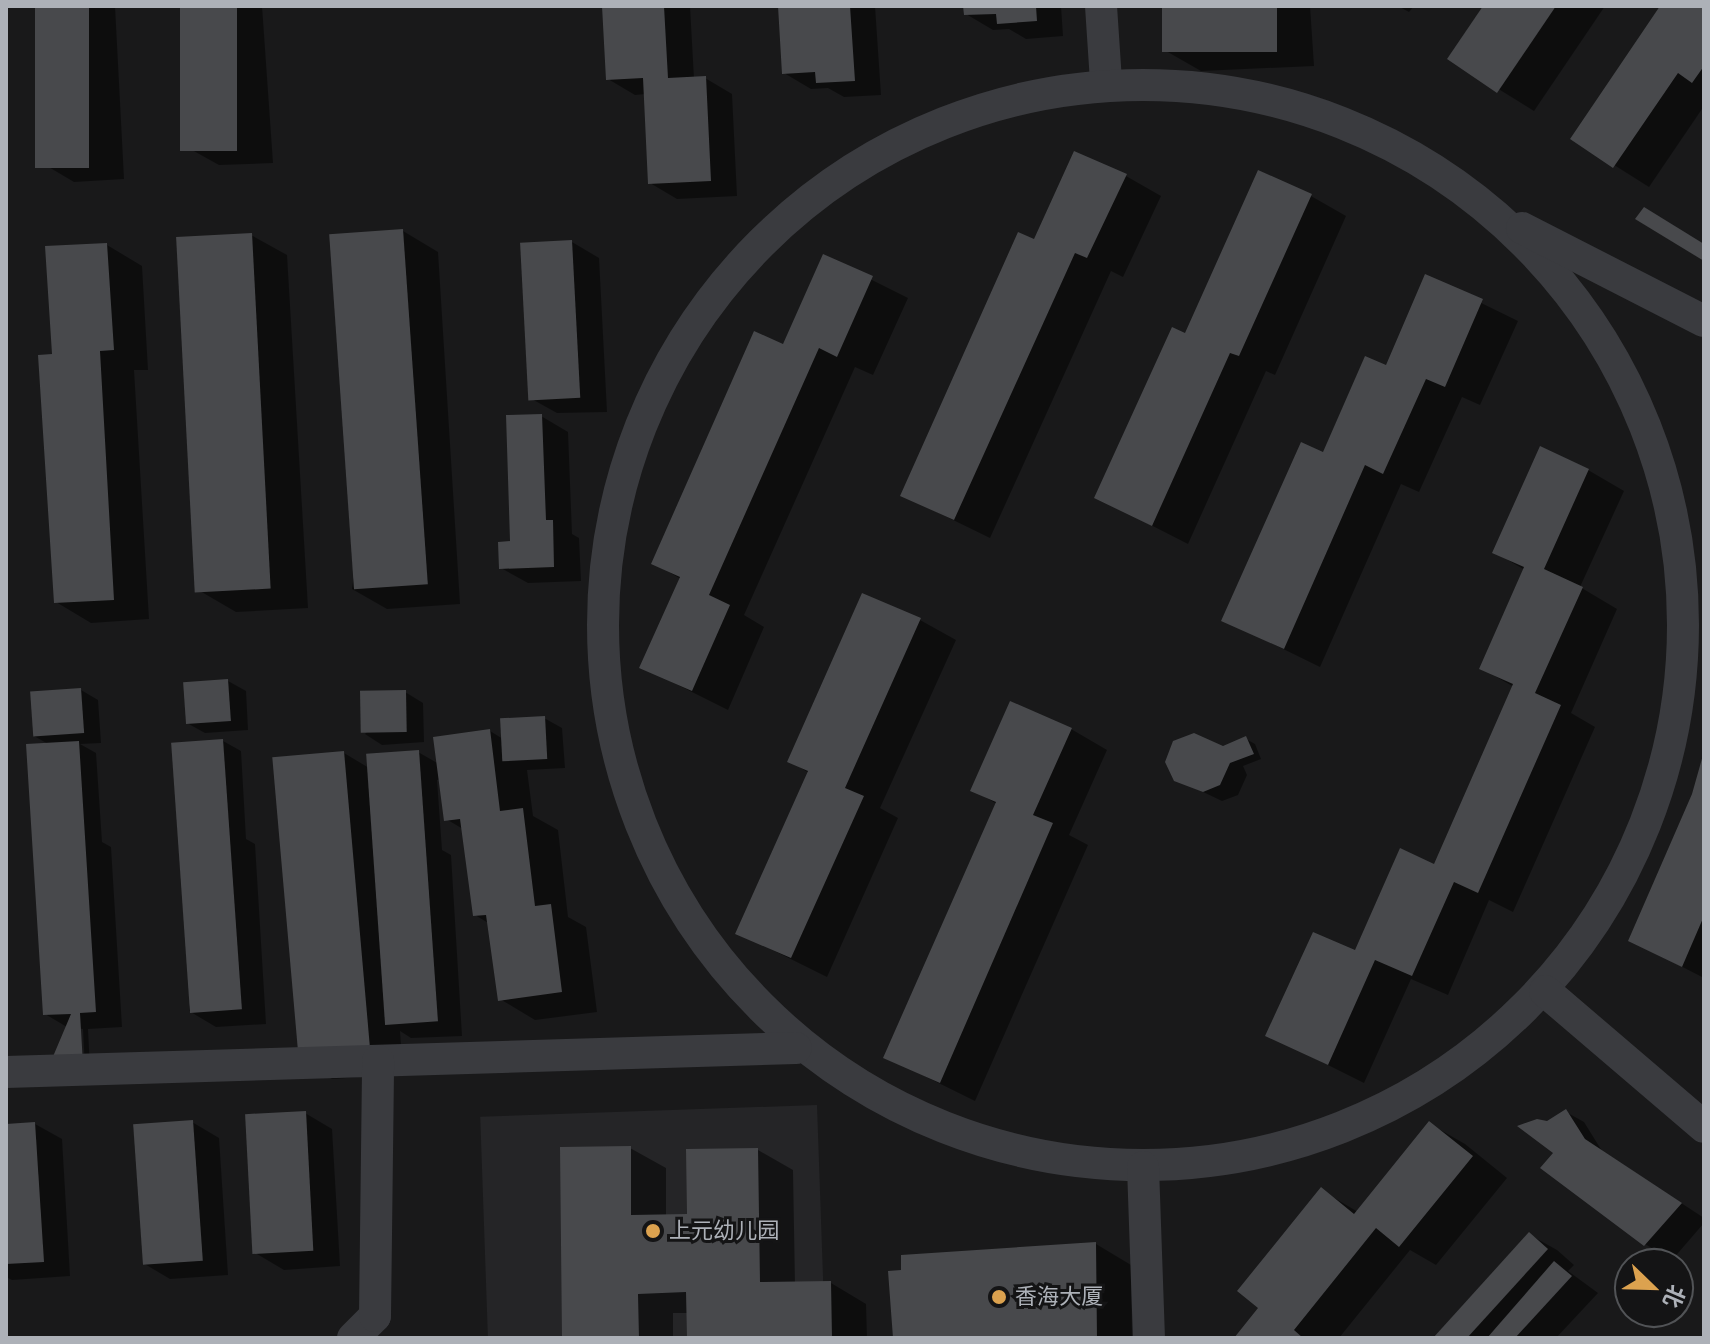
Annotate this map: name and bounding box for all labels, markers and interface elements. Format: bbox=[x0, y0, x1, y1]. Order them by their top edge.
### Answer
place label: 上元幼儿园 bbox=[669, 1218, 779, 1244]
marker: 上元幼儿园 bbox=[644, 1222, 662, 1240]
north arrow bbox=[1614, 1248, 1694, 1328]
text: 北 bbox=[1658, 1281, 1691, 1312]
place label: 香海大厦 bbox=[1015, 1284, 1103, 1310]
marker: 香海大厦 bbox=[990, 1288, 1008, 1306]

